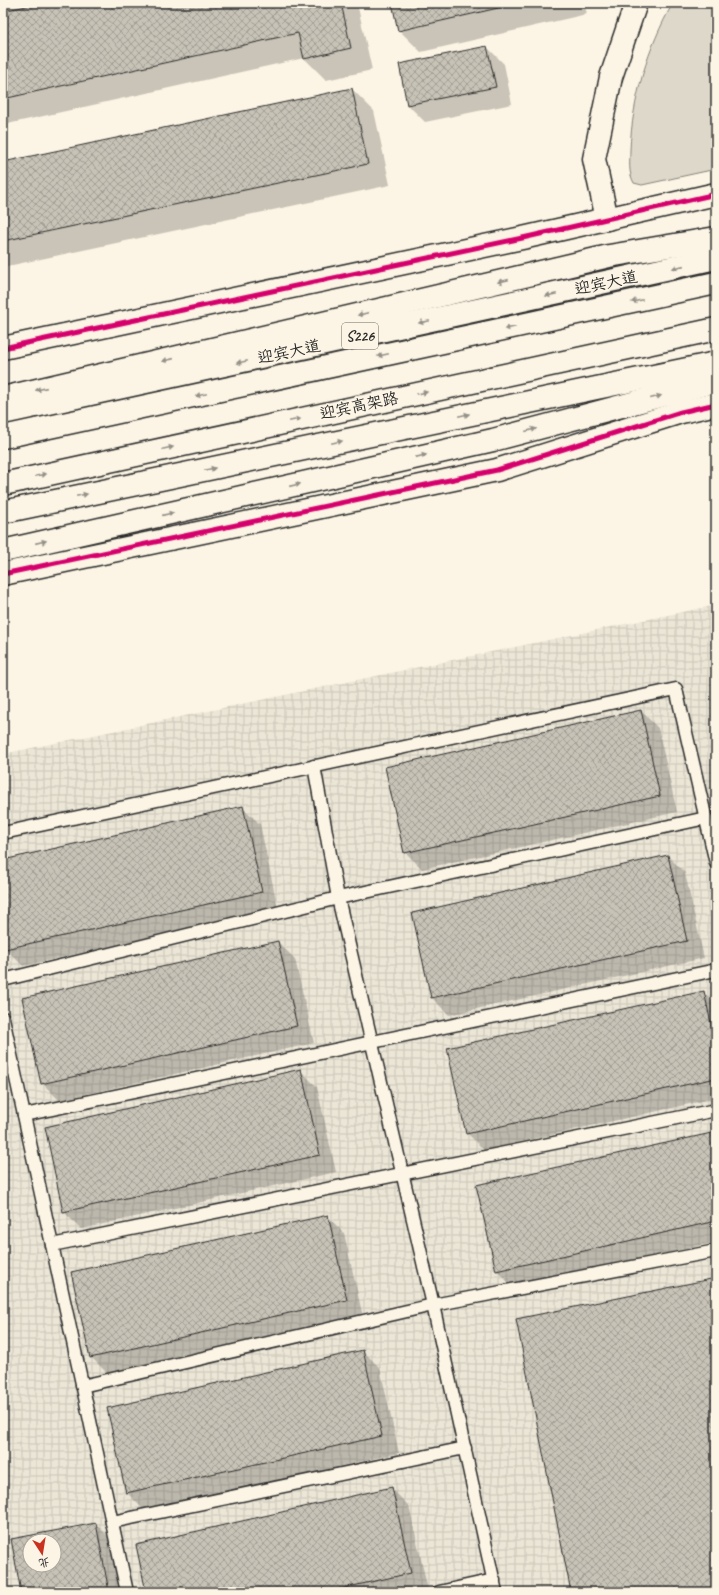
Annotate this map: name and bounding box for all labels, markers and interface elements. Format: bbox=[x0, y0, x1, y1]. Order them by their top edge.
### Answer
one-way arrow bbox=[672, 264, 684, 270]
street label: 迎宾大道 bbox=[573, 267, 639, 299]
one-way arrow bbox=[497, 278, 509, 284]
one-way arrow bbox=[545, 292, 557, 298]
one-way arrow bbox=[631, 298, 643, 304]
one-way arrow bbox=[357, 311, 369, 317]
one-way arrow bbox=[418, 320, 430, 326]
road number: S226 bbox=[342, 323, 378, 349]
one-way arrow bbox=[504, 325, 516, 331]
street label: 迎宾大道 bbox=[256, 336, 322, 368]
one-way arrow bbox=[377, 353, 389, 359]
one-way arrow bbox=[162, 357, 174, 363]
one-way arrow bbox=[236, 359, 248, 365]
one-way arrow bbox=[35, 387, 48, 393]
street label: 迎宾高架路 bbox=[318, 388, 400, 424]
one-way arrow bbox=[416, 389, 428, 395]
one-way arrow bbox=[195, 392, 207, 398]
one-way arrow bbox=[651, 394, 663, 400]
one-way arrow bbox=[458, 412, 470, 418]
one-way arrow bbox=[289, 417, 301, 423]
one-way arrow bbox=[525, 427, 537, 433]
one-way arrow bbox=[331, 439, 343, 445]
one-way arrow bbox=[162, 444, 174, 450]
one-way arrow bbox=[415, 453, 428, 459]
one-way arrow bbox=[203, 465, 216, 471]
one-way arrow bbox=[35, 472, 47, 478]
one-way arrow bbox=[288, 481, 301, 487]
one-way arrow bbox=[76, 492, 88, 498]
one-way arrow bbox=[162, 510, 174, 516]
one-way arrow bbox=[35, 539, 47, 545]
north arrow bbox=[22, 1533, 62, 1573]
text: 北 bbox=[37, 1555, 51, 1571]

